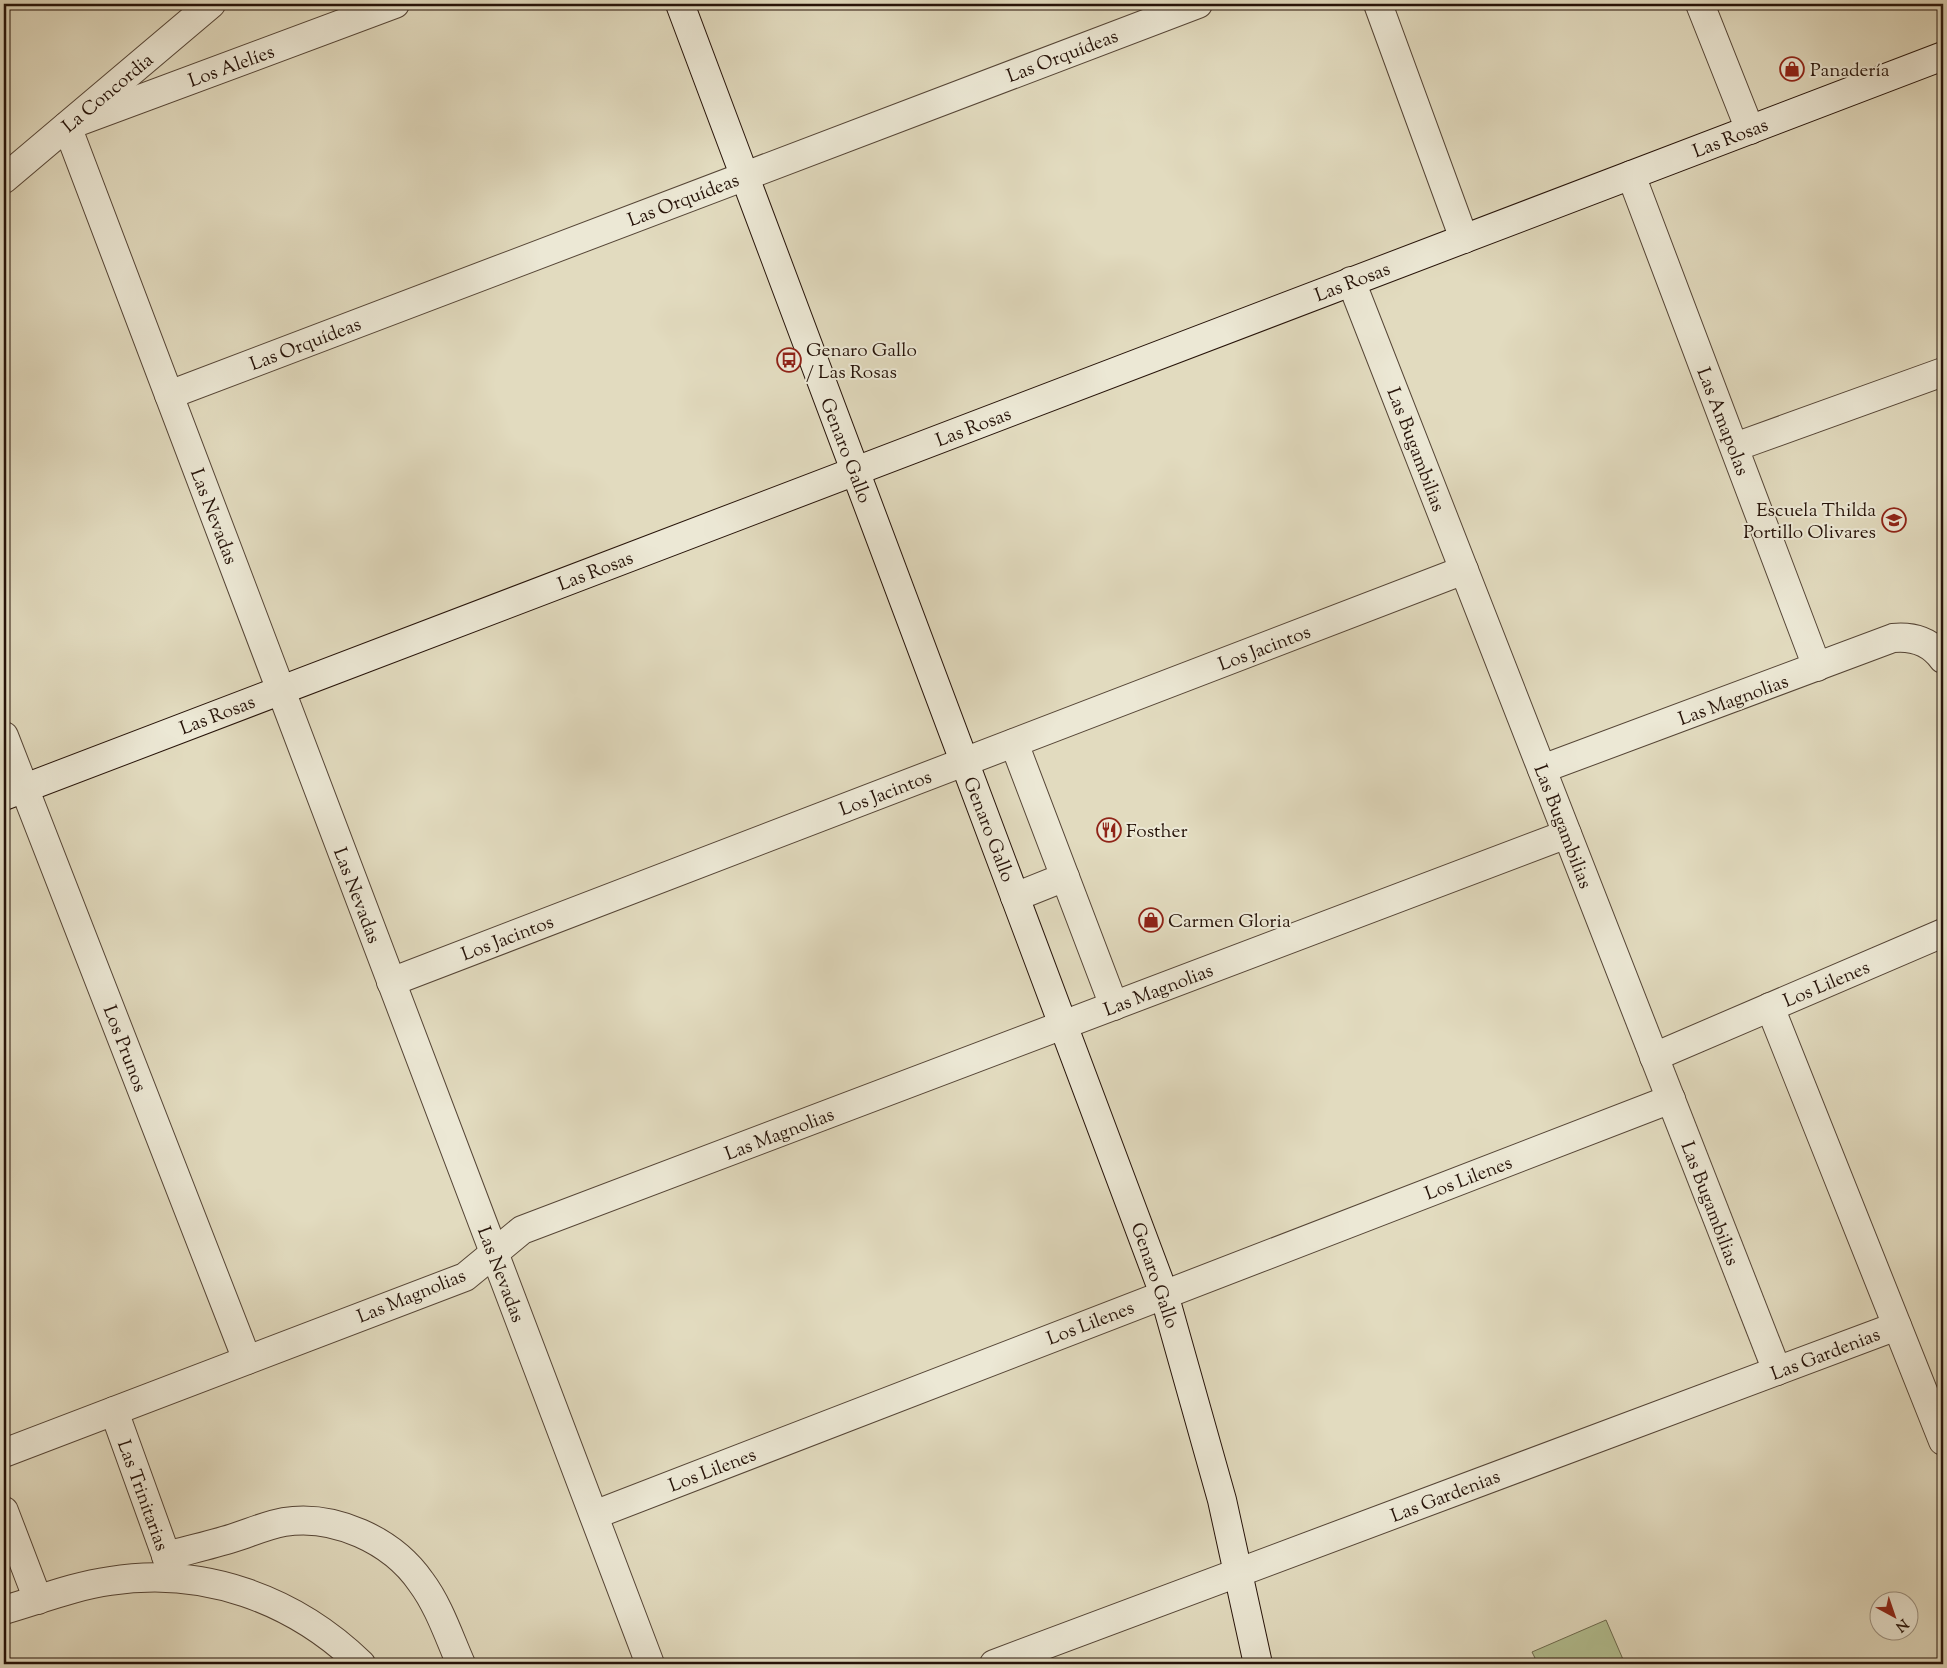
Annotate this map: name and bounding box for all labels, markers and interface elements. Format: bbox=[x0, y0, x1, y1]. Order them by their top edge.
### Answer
street label: Las Orquídeas bbox=[1003, 24, 1123, 91]
street label: Los Alelíes bbox=[185, 39, 279, 95]
street label: La Concordia bbox=[57, 48, 160, 140]
shop icon: Panadería bbox=[1779, 56, 1805, 82]
place label: Panadería bbox=[1810, 58, 1890, 85]
street label: Las Rosas bbox=[1689, 113, 1773, 166]
street label: Las Orquídeas bbox=[624, 168, 744, 235]
street label: Las Rosas bbox=[1311, 257, 1395, 310]
street label: Las Orquídeas bbox=[246, 312, 366, 379]
place label: Genaro Gallo / Las Rosas bbox=[806, 338, 917, 387]
bus stop icon: Genaro Gallo / Las Rosas bbox=[776, 347, 802, 373]
street label: Las Amapolas bbox=[1689, 364, 1755, 480]
street label: Las Bugambilias bbox=[1379, 384, 1451, 516]
street label: Genaro Gallo bbox=[812, 394, 877, 507]
street label: Las Rosas bbox=[932, 402, 1016, 455]
street label: Las Nevadas bbox=[182, 465, 243, 569]
place label: Escuela Thilda Portillo Olivares bbox=[1743, 498, 1876, 547]
school or university icon: Escuela Thilda Portillo Olivares bbox=[1881, 507, 1907, 533]
street label: Las Rosas bbox=[554, 546, 638, 599]
street label: Los Jacintos bbox=[1215, 619, 1315, 679]
street label: Las Magnolias bbox=[1675, 669, 1793, 734]
street label: Las Rosas bbox=[176, 690, 260, 743]
street label: Las Bugambilias bbox=[1526, 761, 1598, 893]
street label: Los Jacintos bbox=[836, 764, 936, 824]
street label: Genaro Gallo bbox=[955, 773, 1020, 886]
restaurant icon: Fosther bbox=[1096, 817, 1122, 843]
place label: Fosther bbox=[1126, 819, 1188, 846]
street label: Las Nevadas bbox=[325, 844, 386, 948]
shop icon: Carmen Gloria bbox=[1138, 907, 1164, 933]
street label: Los Jacintos bbox=[458, 909, 558, 969]
place label: Carmen Gloria bbox=[1168, 909, 1291, 936]
street label: Los Lilenes bbox=[1780, 955, 1874, 1016]
street label: Las Magnolias bbox=[1100, 958, 1218, 1025]
street label: Los Prunos bbox=[95, 1002, 153, 1096]
street label: Las Magnolias bbox=[721, 1102, 839, 1169]
street label: Las Bugambilias bbox=[1673, 1138, 1745, 1270]
street label: Los Lilenes bbox=[1421, 1150, 1516, 1208]
street label: Genaro Gallo bbox=[1123, 1219, 1184, 1333]
street label: Las Nevadas bbox=[469, 1223, 530, 1327]
street label: Las Magnolias bbox=[353, 1263, 470, 1331]
street label: Los Lilenes bbox=[1043, 1295, 1138, 1353]
street label: Las Gardenias bbox=[1767, 1322, 1884, 1389]
street label: Las Trinitarias bbox=[109, 1437, 174, 1555]
street label: Los Lilenes bbox=[665, 1442, 760, 1500]
street label: Las Gardenias bbox=[1387, 1464, 1504, 1531]
north arrow bbox=[1870, 1590, 1920, 1640]
text: N bbox=[1890, 1613, 1912, 1636]

